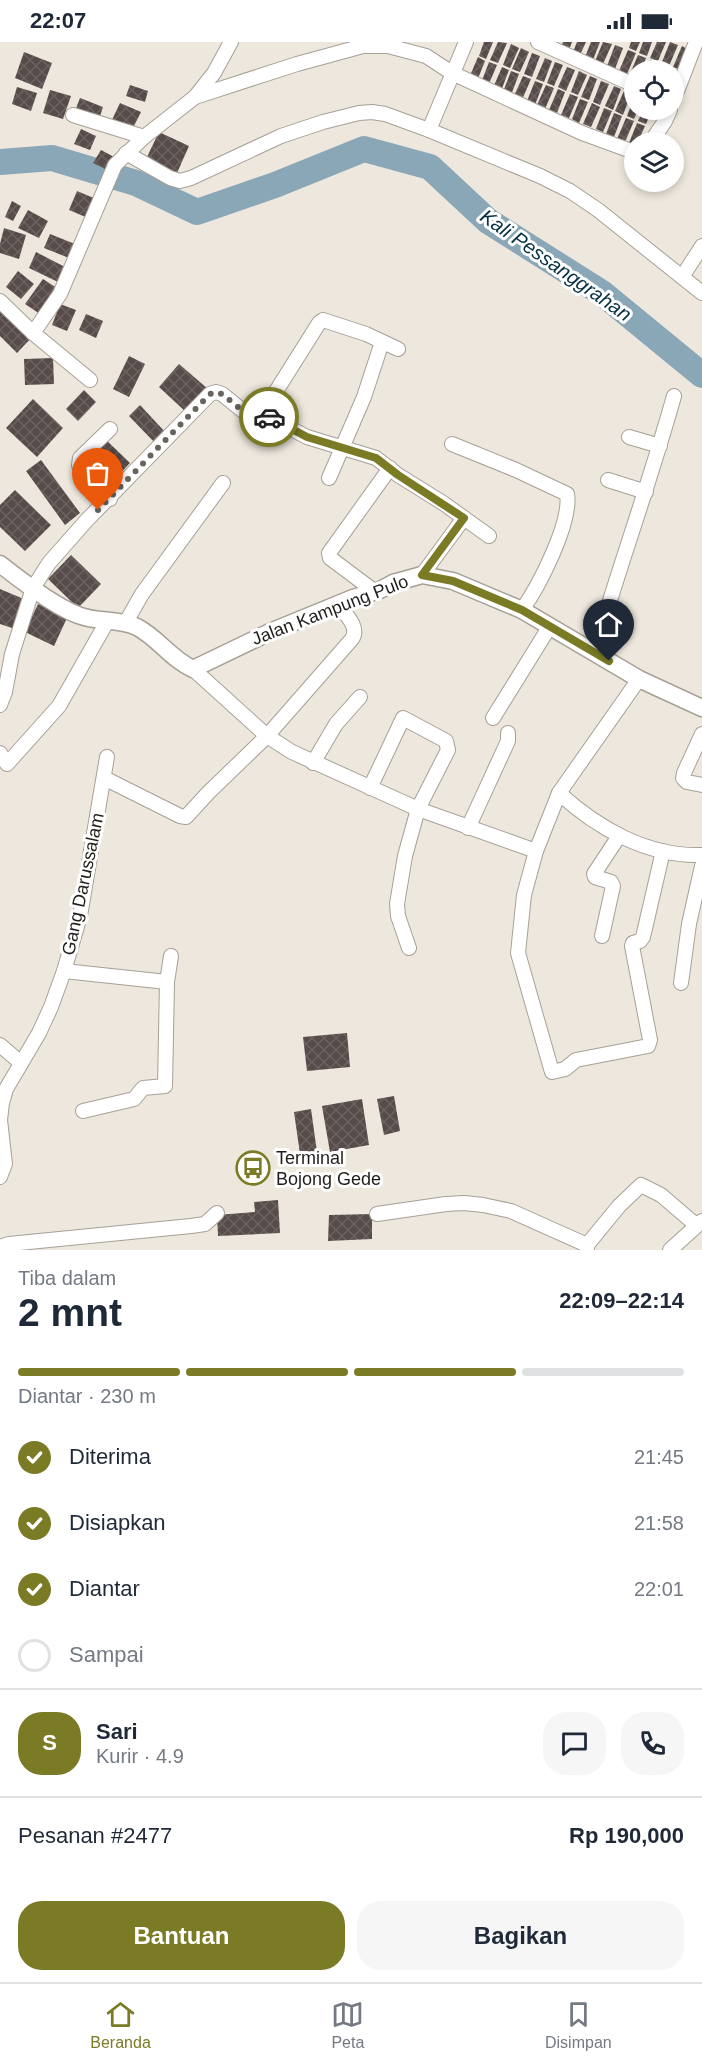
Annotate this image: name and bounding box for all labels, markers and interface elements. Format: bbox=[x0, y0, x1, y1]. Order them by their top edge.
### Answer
text: 22:07 bbox=[30, 8, 86, 33]
map controls bbox=[624, 60, 684, 192]
button: locate bbox=[624, 60, 684, 120]
button: layers bbox=[624, 132, 684, 192]
water label: Kali Pessanggrahan bbox=[476, 205, 636, 325]
courier bbox=[239, 387, 299, 447]
icon: car bbox=[253, 401, 286, 434]
pin bbox=[72, 448, 123, 510]
icon: bag bbox=[81, 457, 114, 490]
street label: Jalan Kampung Pulo bbox=[249, 571, 411, 649]
pin bbox=[583, 599, 634, 661]
icon: home bbox=[592, 608, 625, 641]
street label: Gang Darussalam bbox=[58, 811, 108, 957]
place label: Terminal Bojong Gede bbox=[276, 1148, 381, 1189]
bus stop icon: Terminal Bojong Gede bbox=[235, 1150, 271, 1186]
text: Tiba dalam bbox=[18, 1267, 116, 1289]
text: 22:09–22:14 bbox=[559, 1288, 684, 1313]
text: 2 mnt bbox=[18, 1291, 122, 1334]
text: Diantar · 230 m bbox=[18, 1385, 156, 1407]
icon: check bbox=[18, 1441, 51, 1474]
text: Diterima bbox=[69, 1444, 151, 1469]
text: 21:45 bbox=[634, 1446, 684, 1468]
icon: check bbox=[18, 1507, 51, 1540]
text: Disiapkan bbox=[69, 1510, 166, 1535]
text: 21:58 bbox=[634, 1512, 684, 1534]
icon: check bbox=[18, 1573, 51, 1606]
text: Diantar bbox=[69, 1576, 140, 1601]
text: 22:01 bbox=[634, 1578, 684, 1600]
text: Sampai bbox=[69, 1642, 144, 1667]
button: chat bbox=[543, 1712, 606, 1775]
button: phone bbox=[621, 1712, 684, 1775]
text: Sari bbox=[96, 1719, 138, 1744]
text: S bbox=[42, 1730, 57, 1755]
text: Kurir · 4.9 bbox=[96, 1745, 184, 1767]
text: Pesanan #2477 bbox=[18, 1823, 172, 1848]
text: Rp 190,000 bbox=[569, 1823, 684, 1848]
button: Bantuan bbox=[18, 1901, 345, 1970]
button: Bagikan bbox=[357, 1901, 684, 1970]
tab: Beranda bbox=[90, 1998, 151, 2052]
tab: Peta bbox=[331, 1998, 364, 2052]
tab: Disimpan bbox=[545, 1998, 612, 2052]

